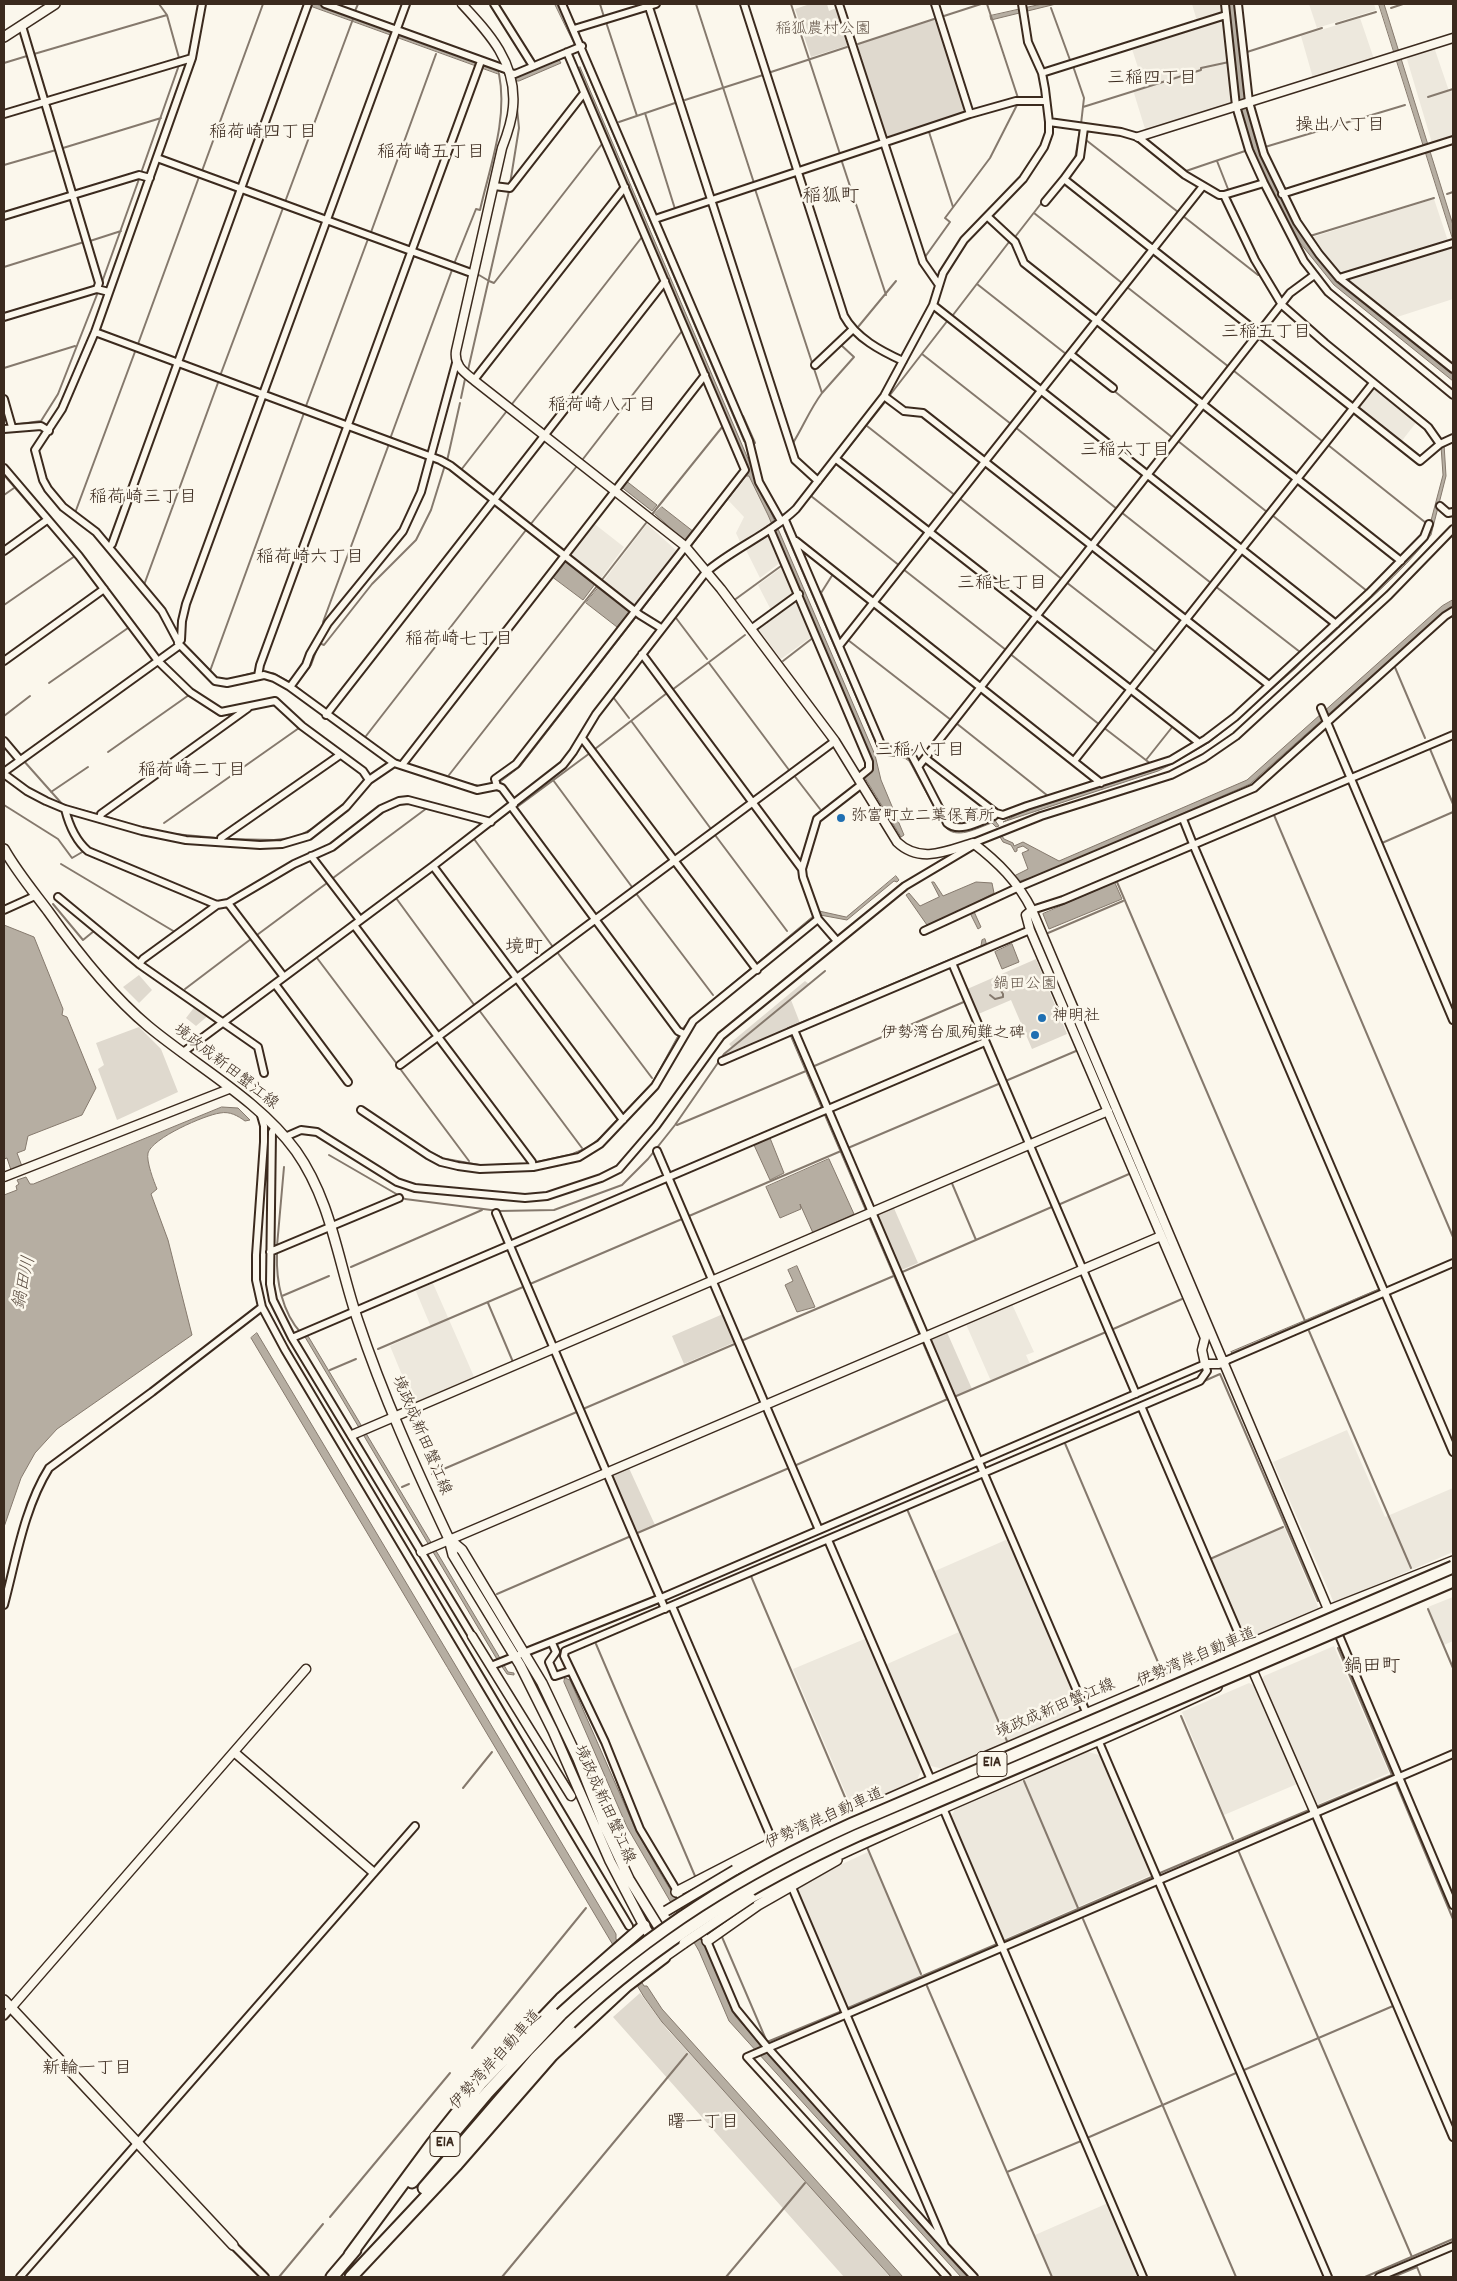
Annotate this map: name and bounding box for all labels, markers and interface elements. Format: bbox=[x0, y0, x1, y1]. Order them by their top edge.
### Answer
park label: 稲狐農村公園 bbox=[775, 21, 871, 41]
district label: 三稲四丁目 bbox=[1107, 70, 1197, 92]
district label: 操出八丁目 bbox=[1295, 117, 1385, 139]
district label: 稲荷崎四丁目 bbox=[209, 124, 317, 146]
district label: 稲荷崎五丁目 bbox=[377, 144, 485, 166]
district label: 稲狐町 bbox=[803, 187, 859, 209]
district label: 三稲五丁目 bbox=[1221, 324, 1311, 346]
district label: 稲荷崎八丁目 bbox=[548, 397, 656, 419]
district label: 三稲六丁目 bbox=[1080, 442, 1170, 464]
district label: 稲荷崎三丁目 bbox=[89, 489, 197, 511]
district label: 稲荷崎六丁目 bbox=[256, 549, 364, 571]
district label: 三稲七丁目 bbox=[957, 575, 1047, 597]
district label: 稲荷崎七丁目 bbox=[405, 631, 513, 653]
district label: 三稲八丁目 bbox=[875, 742, 965, 764]
district label: 稲荷崎二丁目 bbox=[138, 762, 246, 784]
place label: 弥富町立二葉保育所 bbox=[851, 808, 995, 828]
marker: 弥富町立二葉保育所 bbox=[835, 812, 847, 824]
district label: 境町 bbox=[505, 938, 543, 960]
park label: 鍋田公園 bbox=[993, 976, 1057, 996]
place label: 神明社 bbox=[1052, 1008, 1100, 1028]
marker: 神明社 bbox=[1036, 1012, 1048, 1024]
street label: 境政成新田蟹江線 bbox=[169, 1021, 281, 1115]
place label: 伊勢湾台風殉難之碑 bbox=[881, 1025, 1025, 1045]
marker: 伊勢湾台風殉難之碑 bbox=[1029, 1029, 1041, 1041]
water label: 鍋田川 bbox=[10, 1254, 42, 1312]
street label: 境政成新田蟹江線 bbox=[386, 1373, 454, 1499]
street label: 伊勢湾岸自動車道 bbox=[1134, 1625, 1260, 1693]
district label: 鍋田町 bbox=[1344, 1657, 1400, 1679]
street label: 境政成新田蟹江線 bbox=[993, 1676, 1119, 1744]
street label: 境政成新田蟹江線 bbox=[568, 1743, 638, 1867]
road number: E1A bbox=[977, 1752, 1007, 1776]
street label: 伊勢湾岸自動車道 bbox=[763, 1785, 887, 1855]
street label: 伊勢湾岸自動車道 bbox=[447, 2007, 547, 2115]
district label: 新輪一丁目 bbox=[42, 2060, 132, 2082]
district label: 曙一丁目 bbox=[667, 2114, 739, 2136]
road number: E1A bbox=[430, 2132, 460, 2156]

